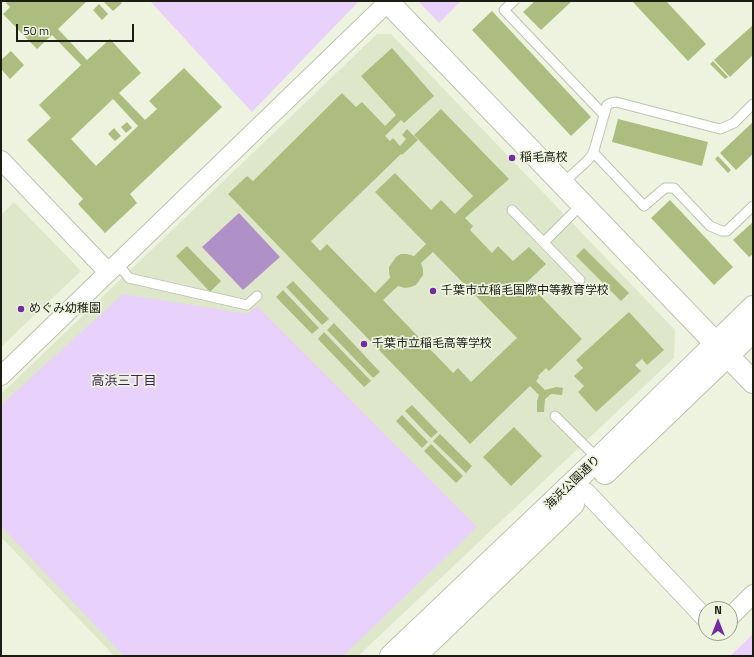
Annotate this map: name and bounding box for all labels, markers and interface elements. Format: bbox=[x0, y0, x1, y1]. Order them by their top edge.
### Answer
scale bar bbox=[18, 16, 136, 42]
text: 50 m bbox=[23, 21, 49, 40]
place label: 稲毛高校 bbox=[520, 151, 568, 165]
marker: 稲毛高校 bbox=[507, 153, 517, 163]
place label: 千葉市立稲毛国際中等教育学校 bbox=[441, 284, 609, 298]
marker: 千葉市立稲毛国際中等教育学校 bbox=[428, 286, 438, 296]
place label: めぐみ幼稚園 bbox=[29, 302, 101, 316]
marker: めぐみ幼稚園 bbox=[16, 304, 26, 314]
place label: 千葉市立稲毛高等学校 bbox=[372, 337, 492, 351]
marker: 千葉市立稲毛高等学校 bbox=[359, 339, 369, 349]
district label: 高浜三丁目 bbox=[92, 374, 156, 390]
street label: 海浜公園通り bbox=[542, 453, 604, 513]
north arrow bbox=[698, 601, 738, 641]
text: N bbox=[714, 602, 722, 618]

